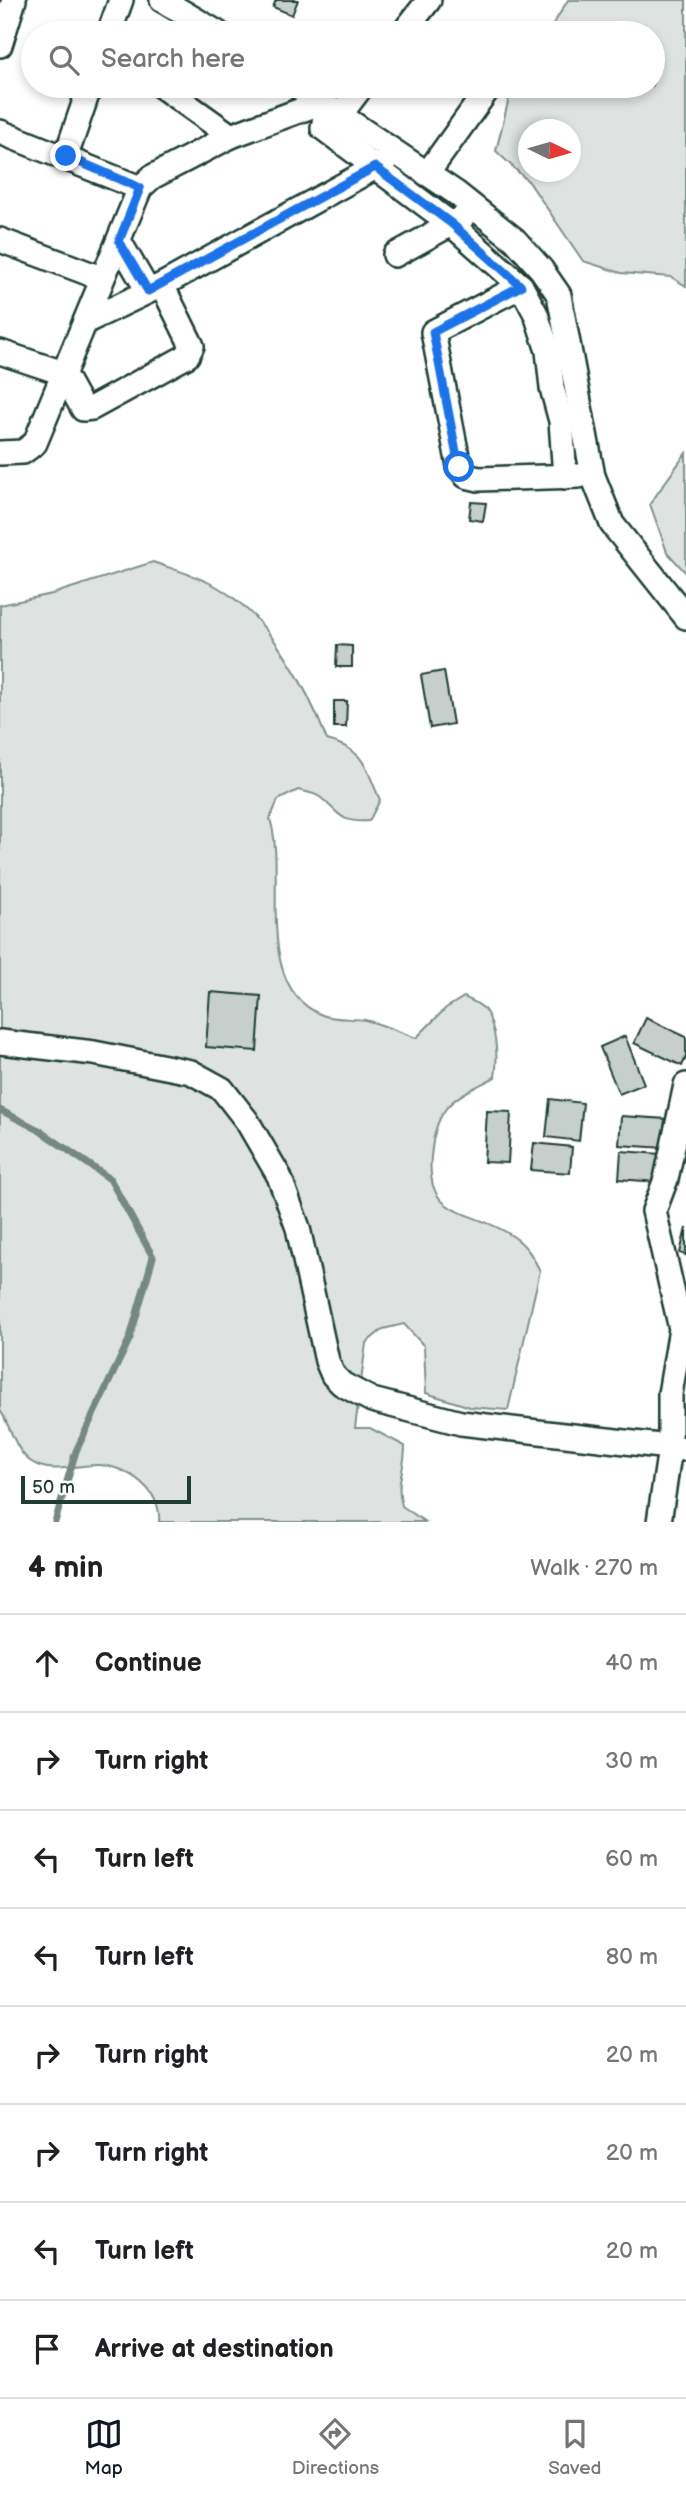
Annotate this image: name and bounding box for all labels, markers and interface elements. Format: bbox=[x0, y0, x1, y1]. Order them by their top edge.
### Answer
search box bbox=[21, 21, 665, 98]
icon: search bbox=[45, 41, 83, 79]
text: Search here bbox=[101, 44, 245, 75]
north arrow bbox=[518, 119, 581, 182]
route end bbox=[50, 140, 81, 171]
route start bbox=[443, 451, 474, 482]
scale bar bbox=[21, 1473, 191, 1505]
text: 50 m bbox=[32, 1476, 75, 1499]
text: 4 min bbox=[28, 1550, 103, 1586]
text: Walk · 270 m bbox=[530, 1554, 658, 1582]
icon: ahead bbox=[28, 1644, 66, 1682]
text: Continue bbox=[95, 1648, 202, 1679]
text: 40 m bbox=[605, 1649, 658, 1677]
icon: right bbox=[28, 1742, 66, 1780]
text: Turn right bbox=[95, 1746, 208, 1777]
text: 30 m bbox=[605, 1747, 658, 1775]
icon: left bbox=[28, 1840, 66, 1878]
text: Turn left bbox=[95, 1844, 194, 1875]
text: 60 m bbox=[605, 1845, 658, 1873]
icon: left bbox=[28, 1938, 66, 1976]
text: Turn left bbox=[95, 1942, 194, 1973]
text: 80 m bbox=[606, 1943, 658, 1971]
icon: right bbox=[28, 2036, 66, 2074]
text: Turn right bbox=[95, 2040, 208, 2071]
text: 20 m bbox=[606, 2041, 658, 2069]
icon: right bbox=[28, 2134, 66, 2172]
text: Turn right bbox=[95, 2138, 208, 2169]
text: 20 m bbox=[606, 2139, 658, 2167]
icon: left bbox=[28, 2232, 66, 2270]
text: Turn left bbox=[95, 2236, 194, 2267]
text: 20 m bbox=[606, 2237, 658, 2265]
icon: arrive bbox=[28, 2330, 66, 2368]
text: Arrive at destination bbox=[95, 2334, 334, 2365]
tab: Map bbox=[85, 2415, 123, 2480]
tab: Directions bbox=[292, 2415, 379, 2480]
tab: Saved bbox=[548, 2415, 601, 2480]

